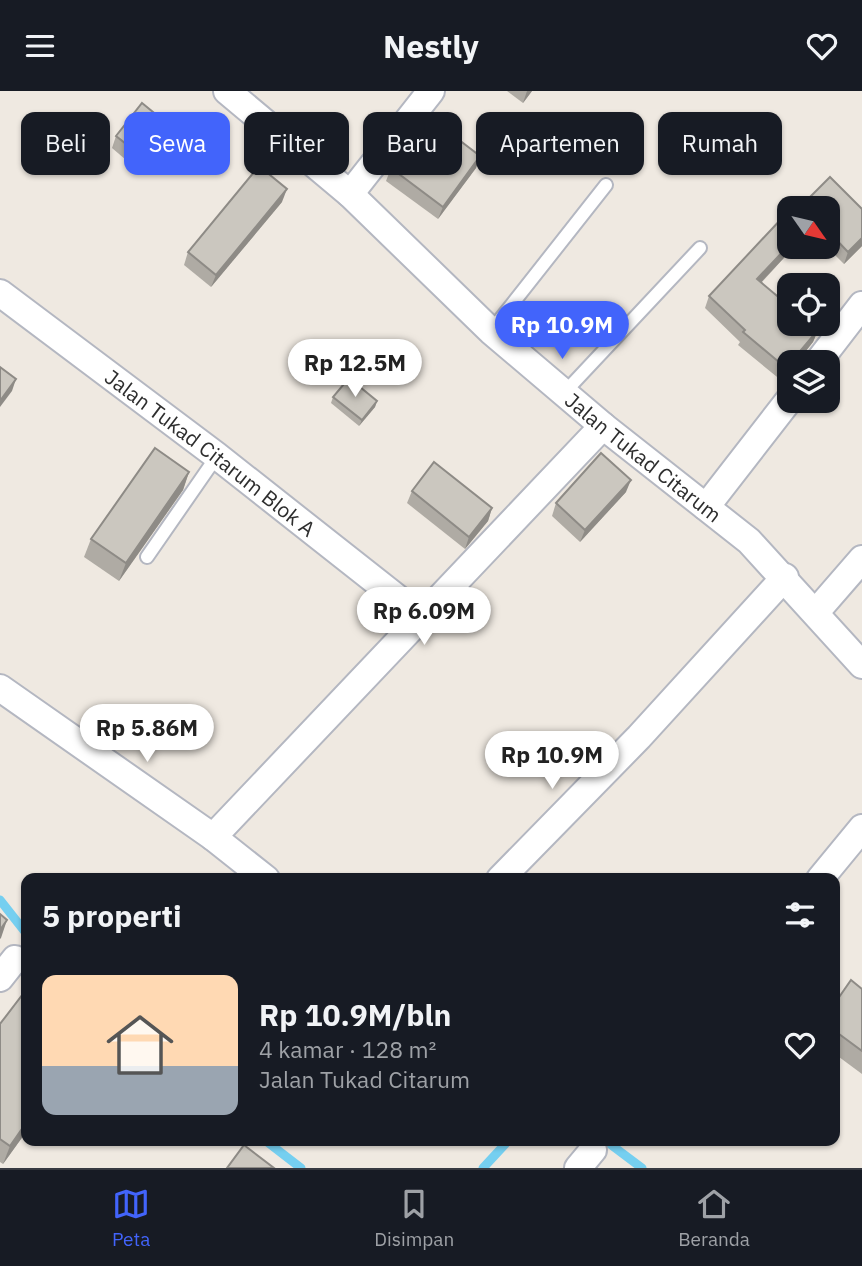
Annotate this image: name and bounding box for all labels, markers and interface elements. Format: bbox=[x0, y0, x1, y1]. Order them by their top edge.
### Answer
text: Nestly bbox=[383, 25, 479, 67]
icon: menu bbox=[21, 27, 59, 65]
icon: heart bbox=[803, 27, 841, 65]
chip: Beli bbox=[21, 112, 110, 175]
chip: Sewa bbox=[124, 112, 230, 175]
chip: Filter bbox=[244, 112, 349, 175]
chip: Baru bbox=[363, 112, 462, 175]
chip: Apartemen bbox=[476, 112, 644, 175]
chip: Rumah bbox=[658, 112, 782, 175]
north arrow bbox=[777, 196, 840, 259]
map controls bbox=[777, 196, 840, 413]
button: locate bbox=[777, 273, 840, 336]
pin: Rp 10.9M bbox=[490, 301, 634, 361]
text: Rp 10.9M bbox=[511, 309, 613, 339]
pin: Rp 12.5M bbox=[283, 339, 427, 399]
text: Rp 12.5M bbox=[304, 347, 406, 377]
button: layers bbox=[777, 350, 840, 413]
street label: Jalan Tukad Citarum Blok A bbox=[99, 363, 321, 542]
street label: Jalan Tukad Citarum bbox=[559, 386, 728, 528]
pin: Rp 6.09M bbox=[352, 587, 496, 647]
text: Rp 6.09M bbox=[373, 595, 475, 625]
pin: Rp 5.86M bbox=[75, 705, 219, 764]
text: Rp 5.86M bbox=[96, 712, 198, 742]
pin: Rp 10.9M bbox=[480, 731, 624, 791]
text: Rp 10.9M bbox=[501, 739, 603, 769]
text: 5 properti bbox=[42, 896, 182, 935]
icon: filters bbox=[781, 896, 819, 934]
text: Rp 10.9M/bln bbox=[259, 995, 451, 1034]
icon: home bbox=[98, 1003, 182, 1087]
icon: heart bbox=[781, 1026, 819, 1064]
text: 4 kamar · 128 m² bbox=[259, 1034, 437, 1064]
text: Jalan Tukad Citarum bbox=[259, 1064, 470, 1094]
tab: Peta bbox=[112, 1185, 150, 1251]
tab: Disimpan bbox=[374, 1185, 454, 1251]
tab: Beranda bbox=[678, 1185, 750, 1251]

